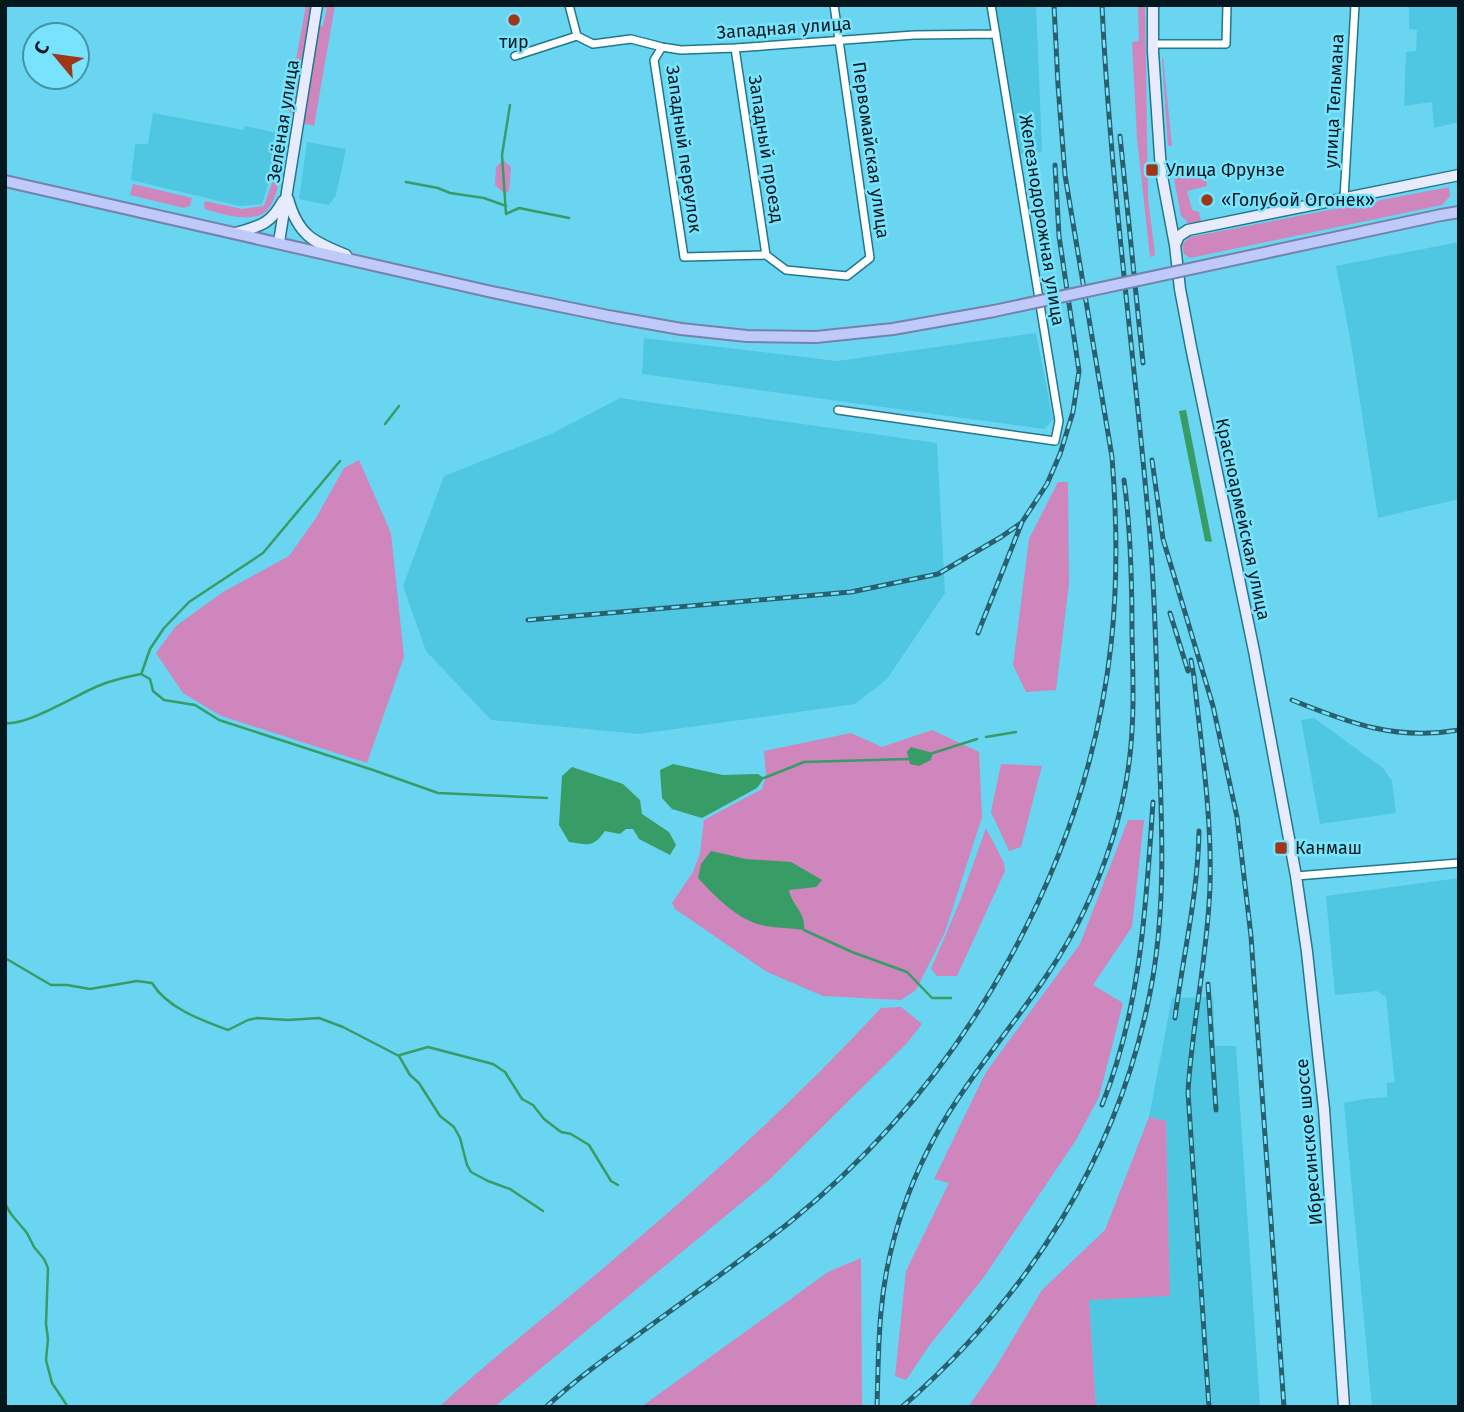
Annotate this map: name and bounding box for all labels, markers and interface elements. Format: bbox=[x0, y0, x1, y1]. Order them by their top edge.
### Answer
marker: тир bbox=[506, 12, 522, 28]
street label: Западная улица bbox=[716, 12, 852, 44]
north arrow bbox=[21, 21, 91, 91]
place label: тир bbox=[499, 31, 529, 53]
street label: улица Тельмана bbox=[1319, 33, 1349, 169]
text: С bbox=[29, 38, 54, 58]
street label: Зелёная улица bbox=[262, 58, 304, 184]
street label: Первомайская улица bbox=[848, 60, 894, 240]
street label: Западный переулок bbox=[661, 64, 707, 235]
street label: Западный проезд bbox=[743, 74, 789, 224]
street label: Железнодорожная улица bbox=[1014, 113, 1070, 327]
place label: Улица Фрунзе bbox=[1166, 159, 1285, 181]
marker: Улица Фрунзе bbox=[1144, 162, 1160, 178]
place label: «Голубой Огонек» bbox=[1221, 189, 1375, 211]
marker: «Голубой Огонек» bbox=[1199, 192, 1215, 208]
street label: Красноармейская улица bbox=[1211, 416, 1275, 622]
place label: Канмаш bbox=[1295, 837, 1362, 859]
marker: Канмаш bbox=[1273, 840, 1289, 856]
street label: Ибресинское шоссе bbox=[1291, 1058, 1327, 1226]

